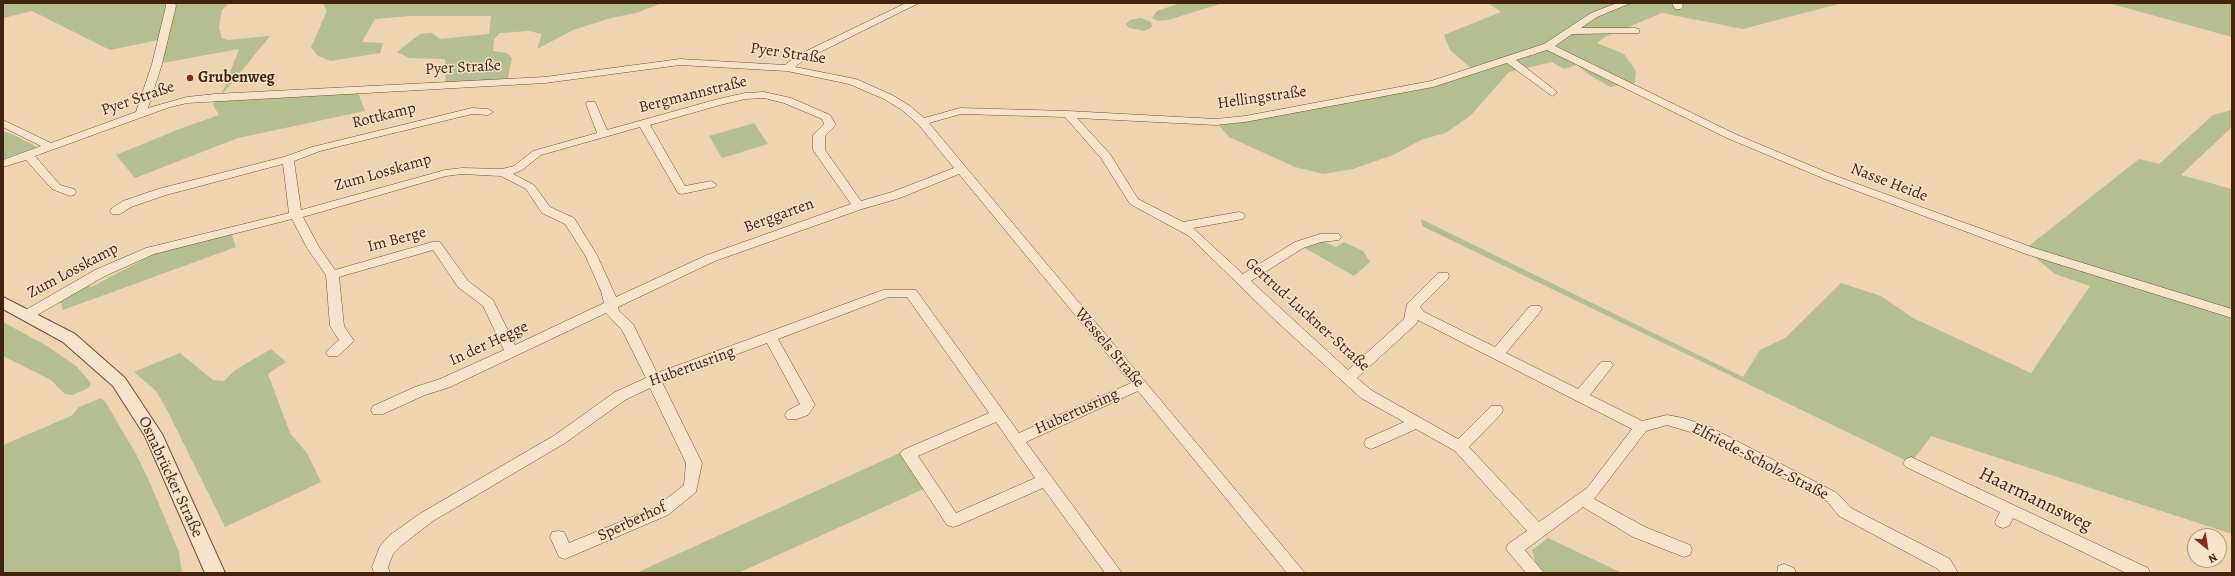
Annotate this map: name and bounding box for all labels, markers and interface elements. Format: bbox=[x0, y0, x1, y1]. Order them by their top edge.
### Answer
street label: Pyer Straße bbox=[749, 39, 827, 69]
street label: Pyer Straße bbox=[424, 56, 502, 80]
place label: Grubenweg bbox=[198, 68, 275, 88]
street label: Bergmannstraße bbox=[637, 72, 749, 118]
marker: Grubenweg bbox=[185, 73, 195, 83]
street label: Pyer Straße bbox=[99, 78, 177, 120]
street label: Hellingstraße bbox=[1216, 82, 1308, 114]
street label: Rottkamp bbox=[350, 99, 418, 133]
street label: Zum Losskamp bbox=[332, 150, 434, 196]
street label: Nasse Heide bbox=[1848, 160, 1930, 206]
street label: Berggarten bbox=[741, 194, 817, 238]
street label: Im Berge bbox=[366, 223, 428, 257]
street label: Zum Losskamp bbox=[24, 239, 122, 303]
street label: Gertrud-Luckner-Straße bbox=[1241, 254, 1373, 376]
street label: Wessels Straße bbox=[1070, 304, 1148, 392]
street label: In der Hegge bbox=[447, 317, 531, 371]
street label: Hubertusring bbox=[646, 343, 738, 391]
street label: Hubertusring bbox=[1032, 385, 1122, 439]
street label: Osnabrücker Straße bbox=[134, 413, 206, 541]
street label: Elfriede-Scholz-Straße bbox=[1688, 419, 1832, 505]
street label: Haarmannsweg bbox=[1975, 463, 2095, 537]
street label: Sperberhof bbox=[595, 498, 669, 546]
north arrow bbox=[2187, 528, 2227, 568]
text: N bbox=[2206, 549, 2220, 566]

